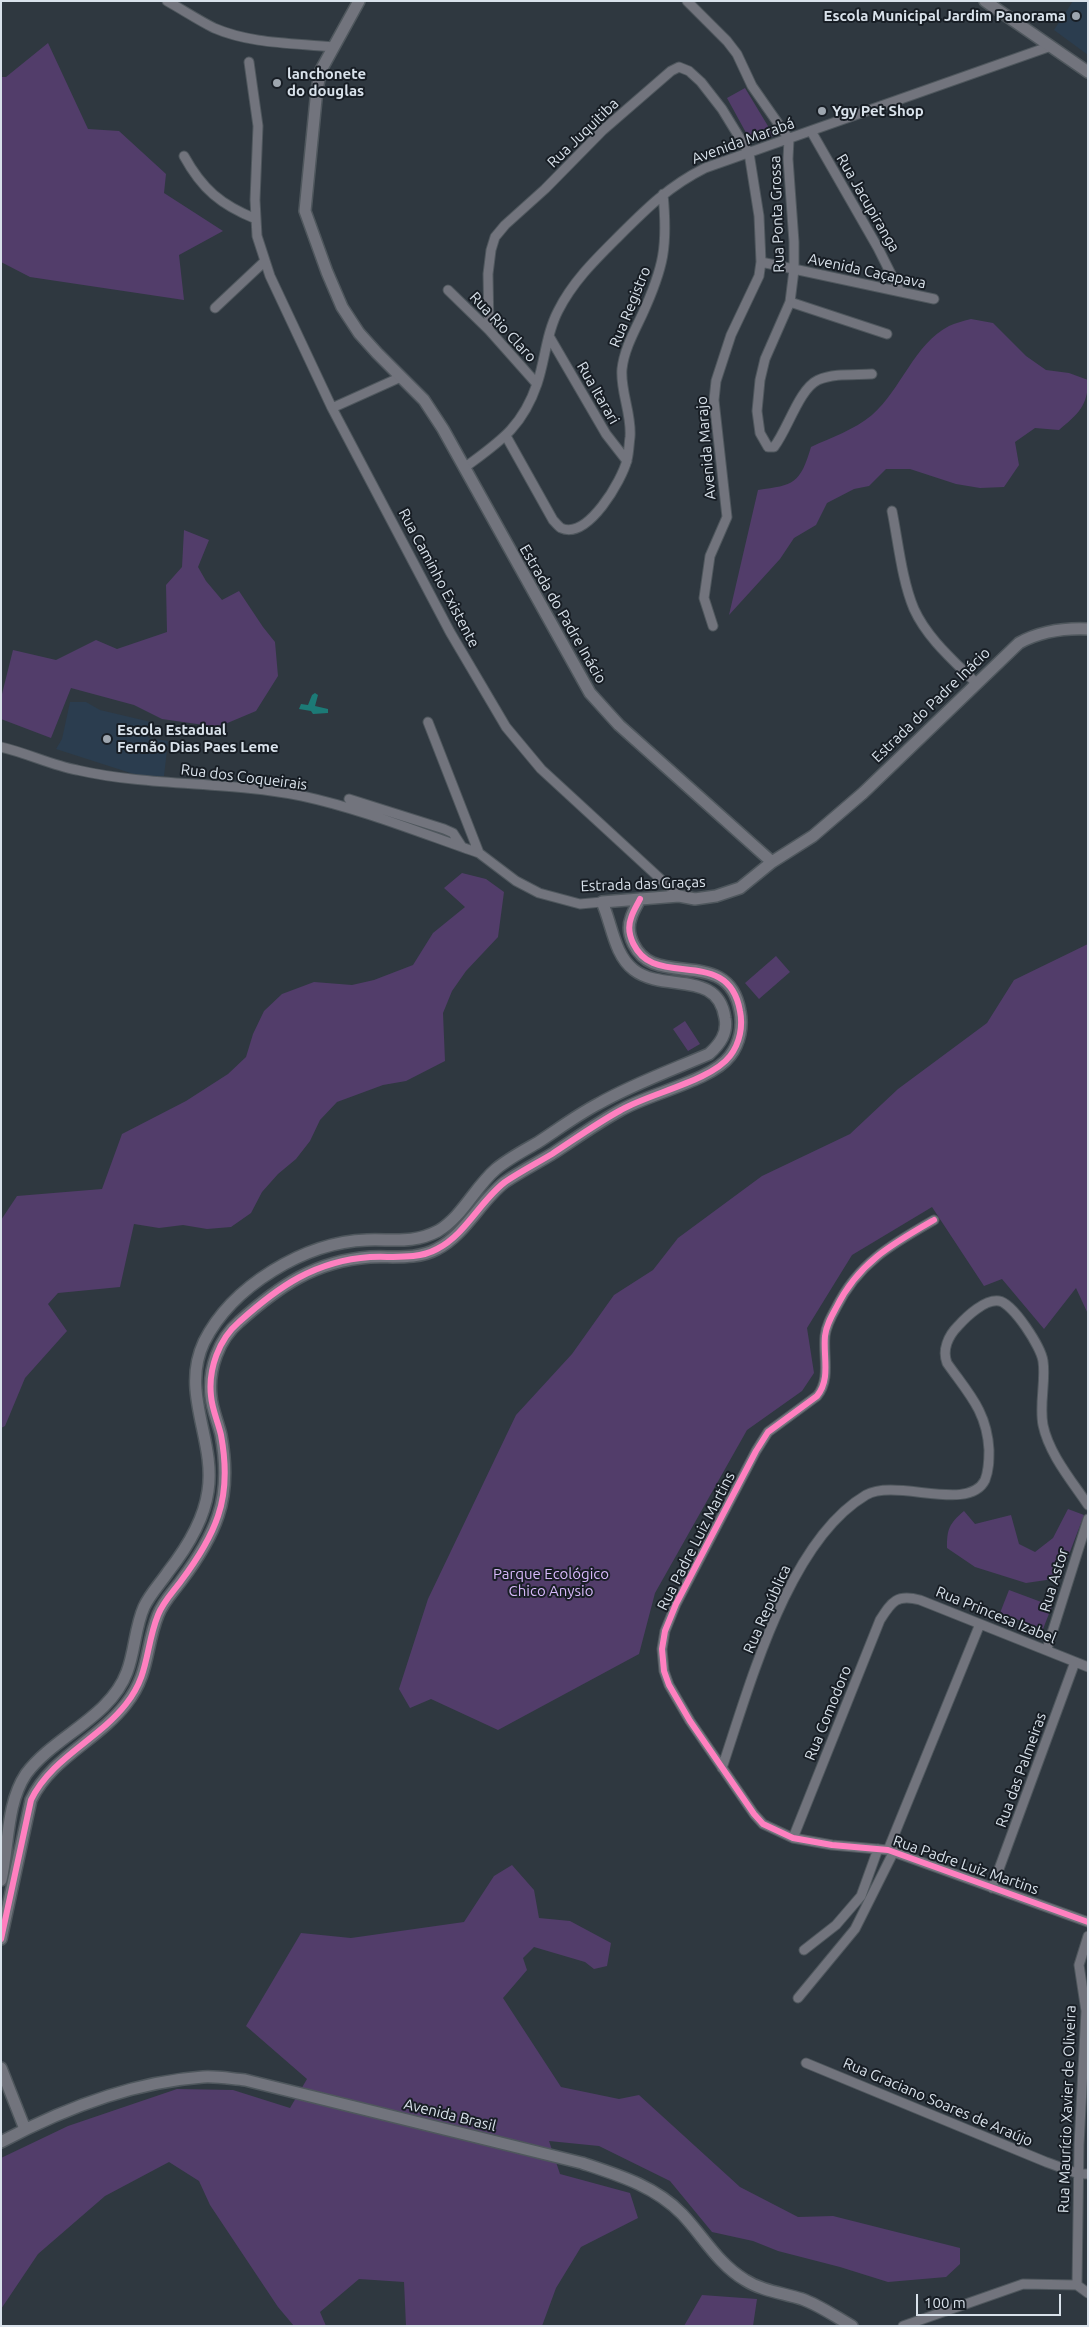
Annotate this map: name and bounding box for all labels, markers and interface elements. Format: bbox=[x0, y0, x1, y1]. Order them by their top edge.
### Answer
place label: Escola Municipal Jardim Panorama bbox=[824, 7, 1066, 25]
marker: Escola Municipal Jardim Panorama bbox=[1070, 10, 1082, 22]
place label: lanchonete do douglas bbox=[287, 65, 366, 100]
marker: lanchonete do douglas bbox=[271, 77, 283, 89]
street label: Rua Juquitiba bbox=[544, 95, 622, 171]
place label: Ygy Pet Shop bbox=[832, 102, 924, 120]
marker: Ygy Pet Shop bbox=[816, 105, 828, 117]
street label: Avenida Marabá bbox=[689, 114, 797, 168]
street label: Rua Jacupiranga bbox=[833, 151, 903, 255]
street label: Rua Ponta Grossa bbox=[766, 155, 788, 273]
street label: Avenida Caçapava bbox=[806, 250, 928, 292]
street label: Rua Registro bbox=[606, 264, 654, 350]
street label: Rua Rio Claro bbox=[466, 288, 540, 366]
street label: Rua Itarari bbox=[573, 359, 623, 427]
street label: Avenida Marajo bbox=[693, 396, 719, 500]
street label: Rua Caminho Existente bbox=[395, 505, 483, 651]
street label: Estrada do Padre Inácio bbox=[516, 541, 610, 687]
street label: Estrada do Padre Inácio bbox=[868, 644, 994, 766]
place label: Escola Estadual Fernão Dias Paes Leme bbox=[117, 721, 279, 756]
marker: Escola Estadual Fernão Dias Paes Leme bbox=[101, 733, 113, 745]
street label: Rua dos Coqueirais bbox=[180, 760, 308, 794]
street label: Estrada das Graças bbox=[580, 873, 706, 895]
street label: Rua Padre Luiz Martins bbox=[653, 1469, 739, 1613]
street label: Rua Astor bbox=[1036, 1546, 1072, 1614]
street label: Rua República bbox=[739, 1562, 795, 1656]
park label: Parque Ecológico Chico Anysio bbox=[493, 1565, 609, 1600]
street label: Rua Princesa Izabel bbox=[933, 1583, 1059, 1647]
street label: Rua Comodoro bbox=[801, 1663, 855, 1763]
street label: Rua das Palmeiras bbox=[992, 1710, 1050, 1830]
street label: Rua Padre Luiz Martins bbox=[891, 1832, 1041, 1898]
street label: Rua Maurício Xavier de Oliveira bbox=[1054, 2005, 1080, 2213]
street label: Rua Graciano Soares de Araújo bbox=[840, 2054, 1036, 2150]
street label: Avenida Brasil bbox=[402, 2095, 498, 2135]
scale bar bbox=[919, 2284, 1064, 2316]
text: 100 m bbox=[924, 2294, 966, 2311]

